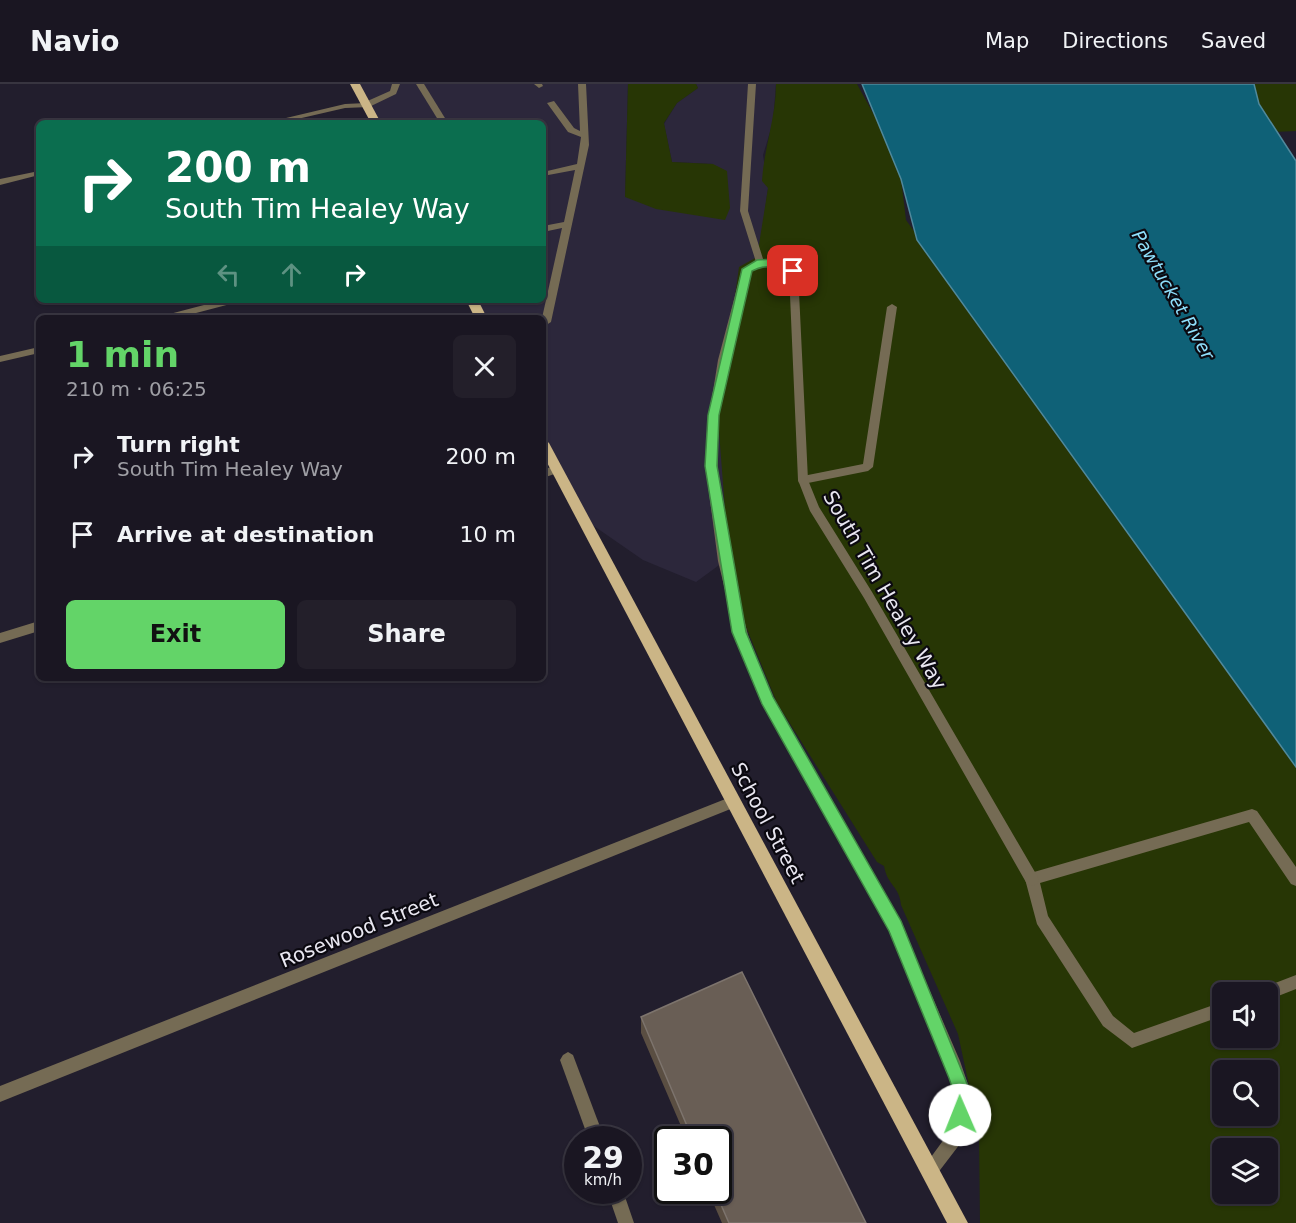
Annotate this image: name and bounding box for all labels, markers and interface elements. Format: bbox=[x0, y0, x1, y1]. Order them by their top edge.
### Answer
text: Navio bbox=[30, 25, 119, 58]
text: Map bbox=[985, 29, 1029, 53]
text: Directions bbox=[1062, 29, 1168, 53]
text: Saved bbox=[1201, 29, 1266, 53]
text: 200 m bbox=[165, 143, 311, 192]
icon: right bbox=[66, 144, 144, 222]
text: South Tim Healey Way bbox=[165, 193, 470, 224]
water label: Pawtucket River bbox=[1128, 226, 1220, 365]
pin bbox=[767, 245, 818, 296]
icon: arrive bbox=[776, 254, 809, 287]
icon: left bbox=[212, 258, 245, 291]
icon: ahead bbox=[275, 258, 308, 291]
icon: right bbox=[338, 258, 371, 291]
text: 1 min bbox=[66, 334, 179, 375]
button: close bbox=[453, 335, 516, 398]
text: 210 m · 06:25 bbox=[66, 377, 207, 401]
text: Turn right bbox=[117, 432, 240, 457]
icon: right bbox=[66, 440, 99, 473]
text: 200 m bbox=[446, 444, 516, 469]
text: South Tim Healey Way bbox=[117, 457, 343, 481]
street label: South Tim Healey Way bbox=[818, 486, 952, 694]
icon: arrive bbox=[66, 518, 99, 551]
text: Arrive at destination bbox=[117, 522, 374, 547]
text: 10 m bbox=[460, 522, 516, 547]
button: Exit bbox=[66, 600, 285, 669]
button: Share bbox=[297, 600, 516, 669]
street label: School Street bbox=[726, 758, 810, 888]
street label: Rosewood Street bbox=[276, 887, 442, 973]
map controls bbox=[1212, 982, 1278, 1204]
button: sound bbox=[1212, 982, 1278, 1048]
button: search bbox=[1212, 1060, 1278, 1126]
position arrow bbox=[928, 1083, 992, 1147]
speed limit sign: 30 bbox=[654, 1126, 732, 1204]
button: layers bbox=[1212, 1138, 1278, 1204]
text: 29 bbox=[582, 1140, 624, 1175]
text: km/h bbox=[584, 1171, 622, 1189]

